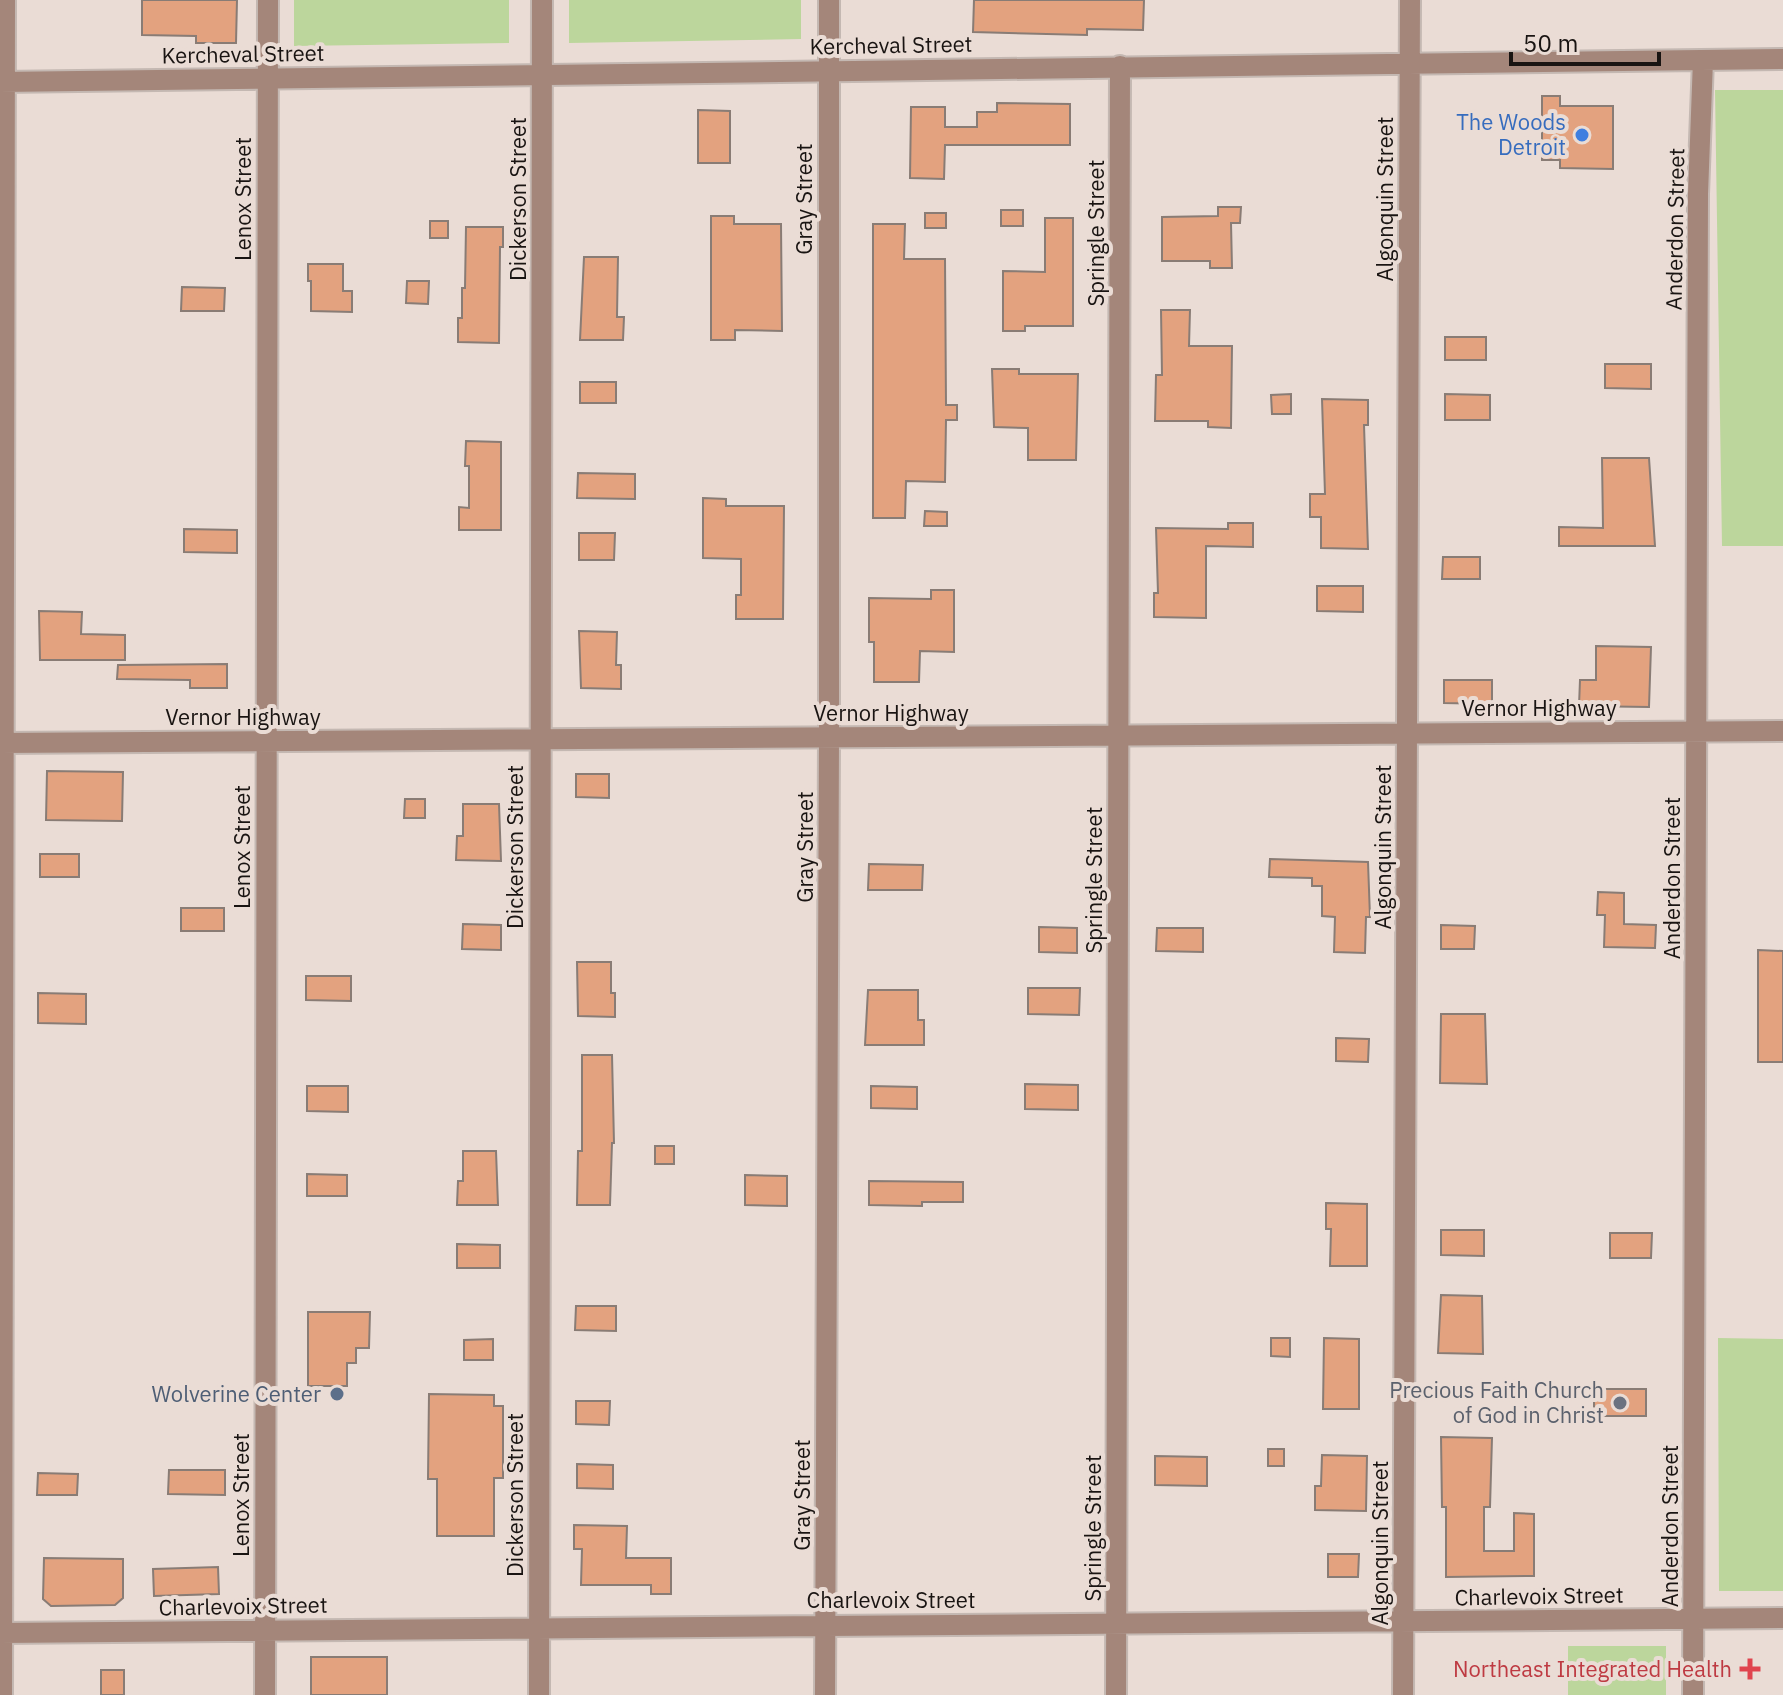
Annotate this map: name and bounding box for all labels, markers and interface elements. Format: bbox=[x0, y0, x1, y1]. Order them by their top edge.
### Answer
scale bar bbox=[1511, 16, 1659, 66]
text: 50 m bbox=[1523, 27, 1578, 59]
street label: Kercheval Street bbox=[809, 29, 973, 60]
street label: Kercheval Street bbox=[161, 38, 325, 69]
place label: The Woods Detroit bbox=[1456, 107, 1566, 161]
street label: Algonquin Street bbox=[1370, 116, 1399, 282]
street label: Dickerson Street bbox=[503, 117, 532, 281]
marker: The Woods Detroit bbox=[1573, 126, 1591, 144]
street label: Lenox Street bbox=[228, 137, 257, 261]
street label: Gray Street bbox=[789, 143, 818, 255]
street label: Anderdon Street bbox=[1659, 148, 1690, 310]
street label: Springle Street bbox=[1081, 160, 1110, 306]
street label: Vernor Highway bbox=[1461, 693, 1617, 722]
street label: Vernor Highway bbox=[813, 698, 969, 727]
street label: Vernor Highway bbox=[165, 702, 321, 731]
street label: Algonquin Street bbox=[1368, 764, 1397, 930]
street label: Dickerson Street bbox=[500, 765, 529, 929]
street label: Lenox Street bbox=[227, 785, 256, 909]
street label: Gray Street bbox=[790, 791, 819, 903]
street label: Anderdon Street bbox=[1657, 797, 1686, 959]
street label: Springle Street bbox=[1079, 807, 1108, 953]
place label: Precious Faith Church of God in Christ bbox=[1389, 1375, 1604, 1429]
place label: Wolverine Center bbox=[152, 1379, 321, 1408]
marker: Wolverine Center bbox=[328, 1385, 346, 1403]
marker: Precious Faith Church of God in Christ bbox=[1611, 1394, 1629, 1412]
street label: Dickerson Street bbox=[500, 1413, 529, 1577]
street label: Lenox Street bbox=[226, 1433, 255, 1557]
street label: Gray Street bbox=[787, 1439, 816, 1551]
street label: Anderdon Street bbox=[1655, 1445, 1684, 1607]
street label: Springle Street bbox=[1078, 1455, 1107, 1601]
street label: Algonquin Street bbox=[1365, 1460, 1394, 1626]
street label: Charlevoix Street bbox=[1454, 1580, 1624, 1611]
street label: Charlevoix Street bbox=[806, 1585, 976, 1614]
street label: Charlevoix Street bbox=[158, 1590, 328, 1621]
place label: Northeast Integrated Health bbox=[1453, 1654, 1732, 1683]
marker: Northeast Integrated Health bbox=[1739, 1658, 1761, 1680]

